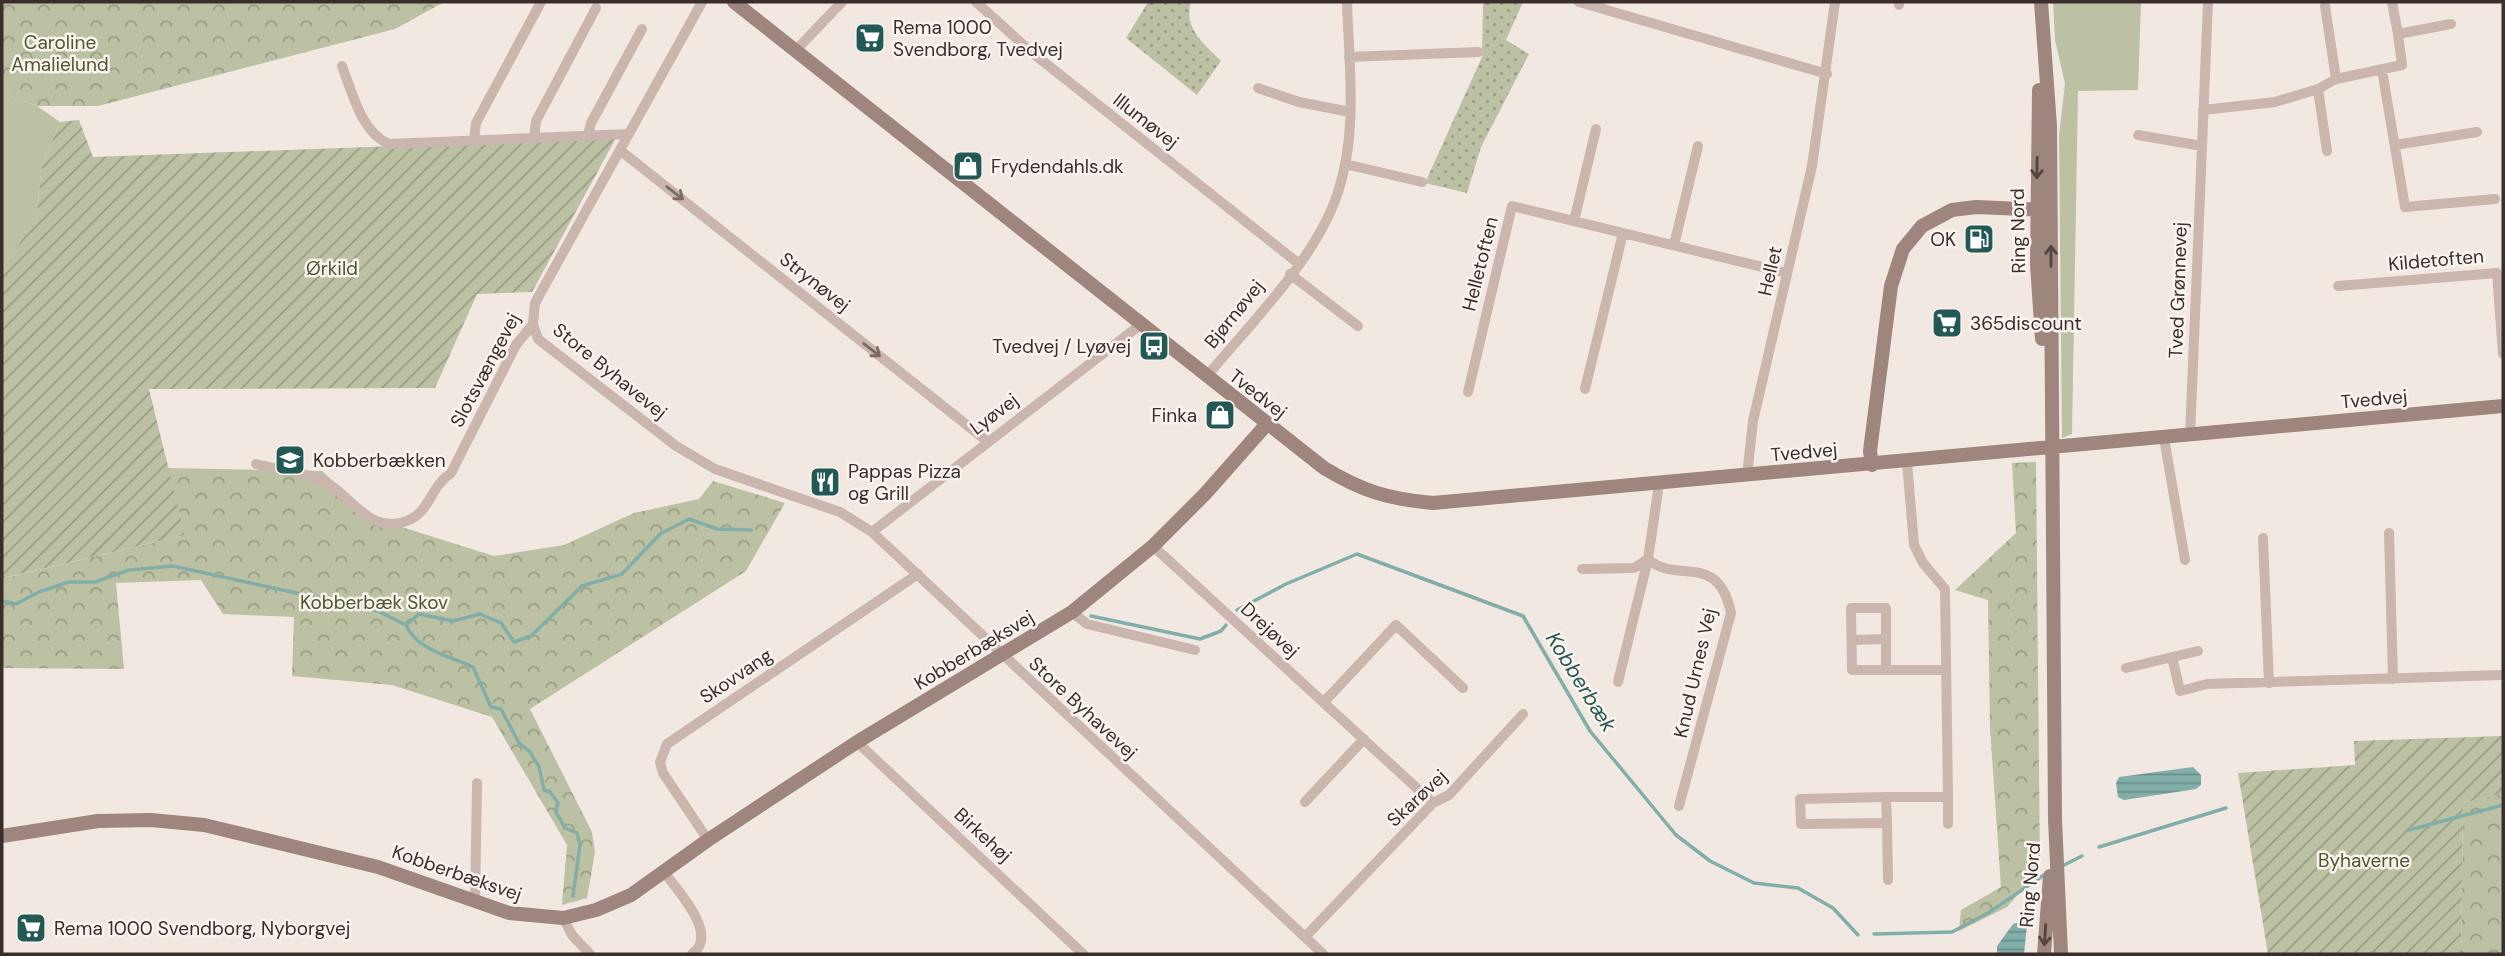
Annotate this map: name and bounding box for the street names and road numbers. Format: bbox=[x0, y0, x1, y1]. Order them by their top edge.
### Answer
street label: Illumøvej bbox=[1108, 88, 1184, 154]
street label: Ring Nord bbox=[2005, 188, 2031, 274]
street label: Helletoften bbox=[1456, 214, 1504, 314]
street label: Tved Grønnevej bbox=[2163, 221, 2193, 359]
street label: Kildetoften bbox=[2387, 243, 2485, 277]
street label: Hellet bbox=[1752, 244, 1788, 298]
street label: Strynøvej bbox=[775, 247, 855, 317]
street label: Bjørnøvej bbox=[1199, 275, 1269, 353]
street label: Slotsvængevej bbox=[444, 308, 526, 432]
street label: Store Byhavevej bbox=[548, 317, 672, 425]
street label: Tvedvej bbox=[1224, 364, 1292, 424]
street label: Tvedvej bbox=[2340, 384, 2408, 414]
street label: Lyøvej bbox=[965, 388, 1023, 440]
street label: Tvedvej bbox=[1770, 437, 1838, 467]
street label: Drejøvej bbox=[1236, 597, 1304, 663]
street label: Kobberbæksvej bbox=[909, 604, 1039, 696]
street label: Knud Urnes Vej bbox=[1668, 606, 1722, 740]
street label: Skovvang bbox=[695, 642, 777, 709]
street label: Store Byhavevej bbox=[1023, 651, 1143, 765]
street label: Skarøvej bbox=[1382, 764, 1452, 832]
street label: Birkehøj bbox=[949, 802, 1017, 868]
street label: Kobberbæksvej bbox=[389, 839, 525, 907]
street label: Ring Nord bbox=[2014, 841, 2046, 929]

